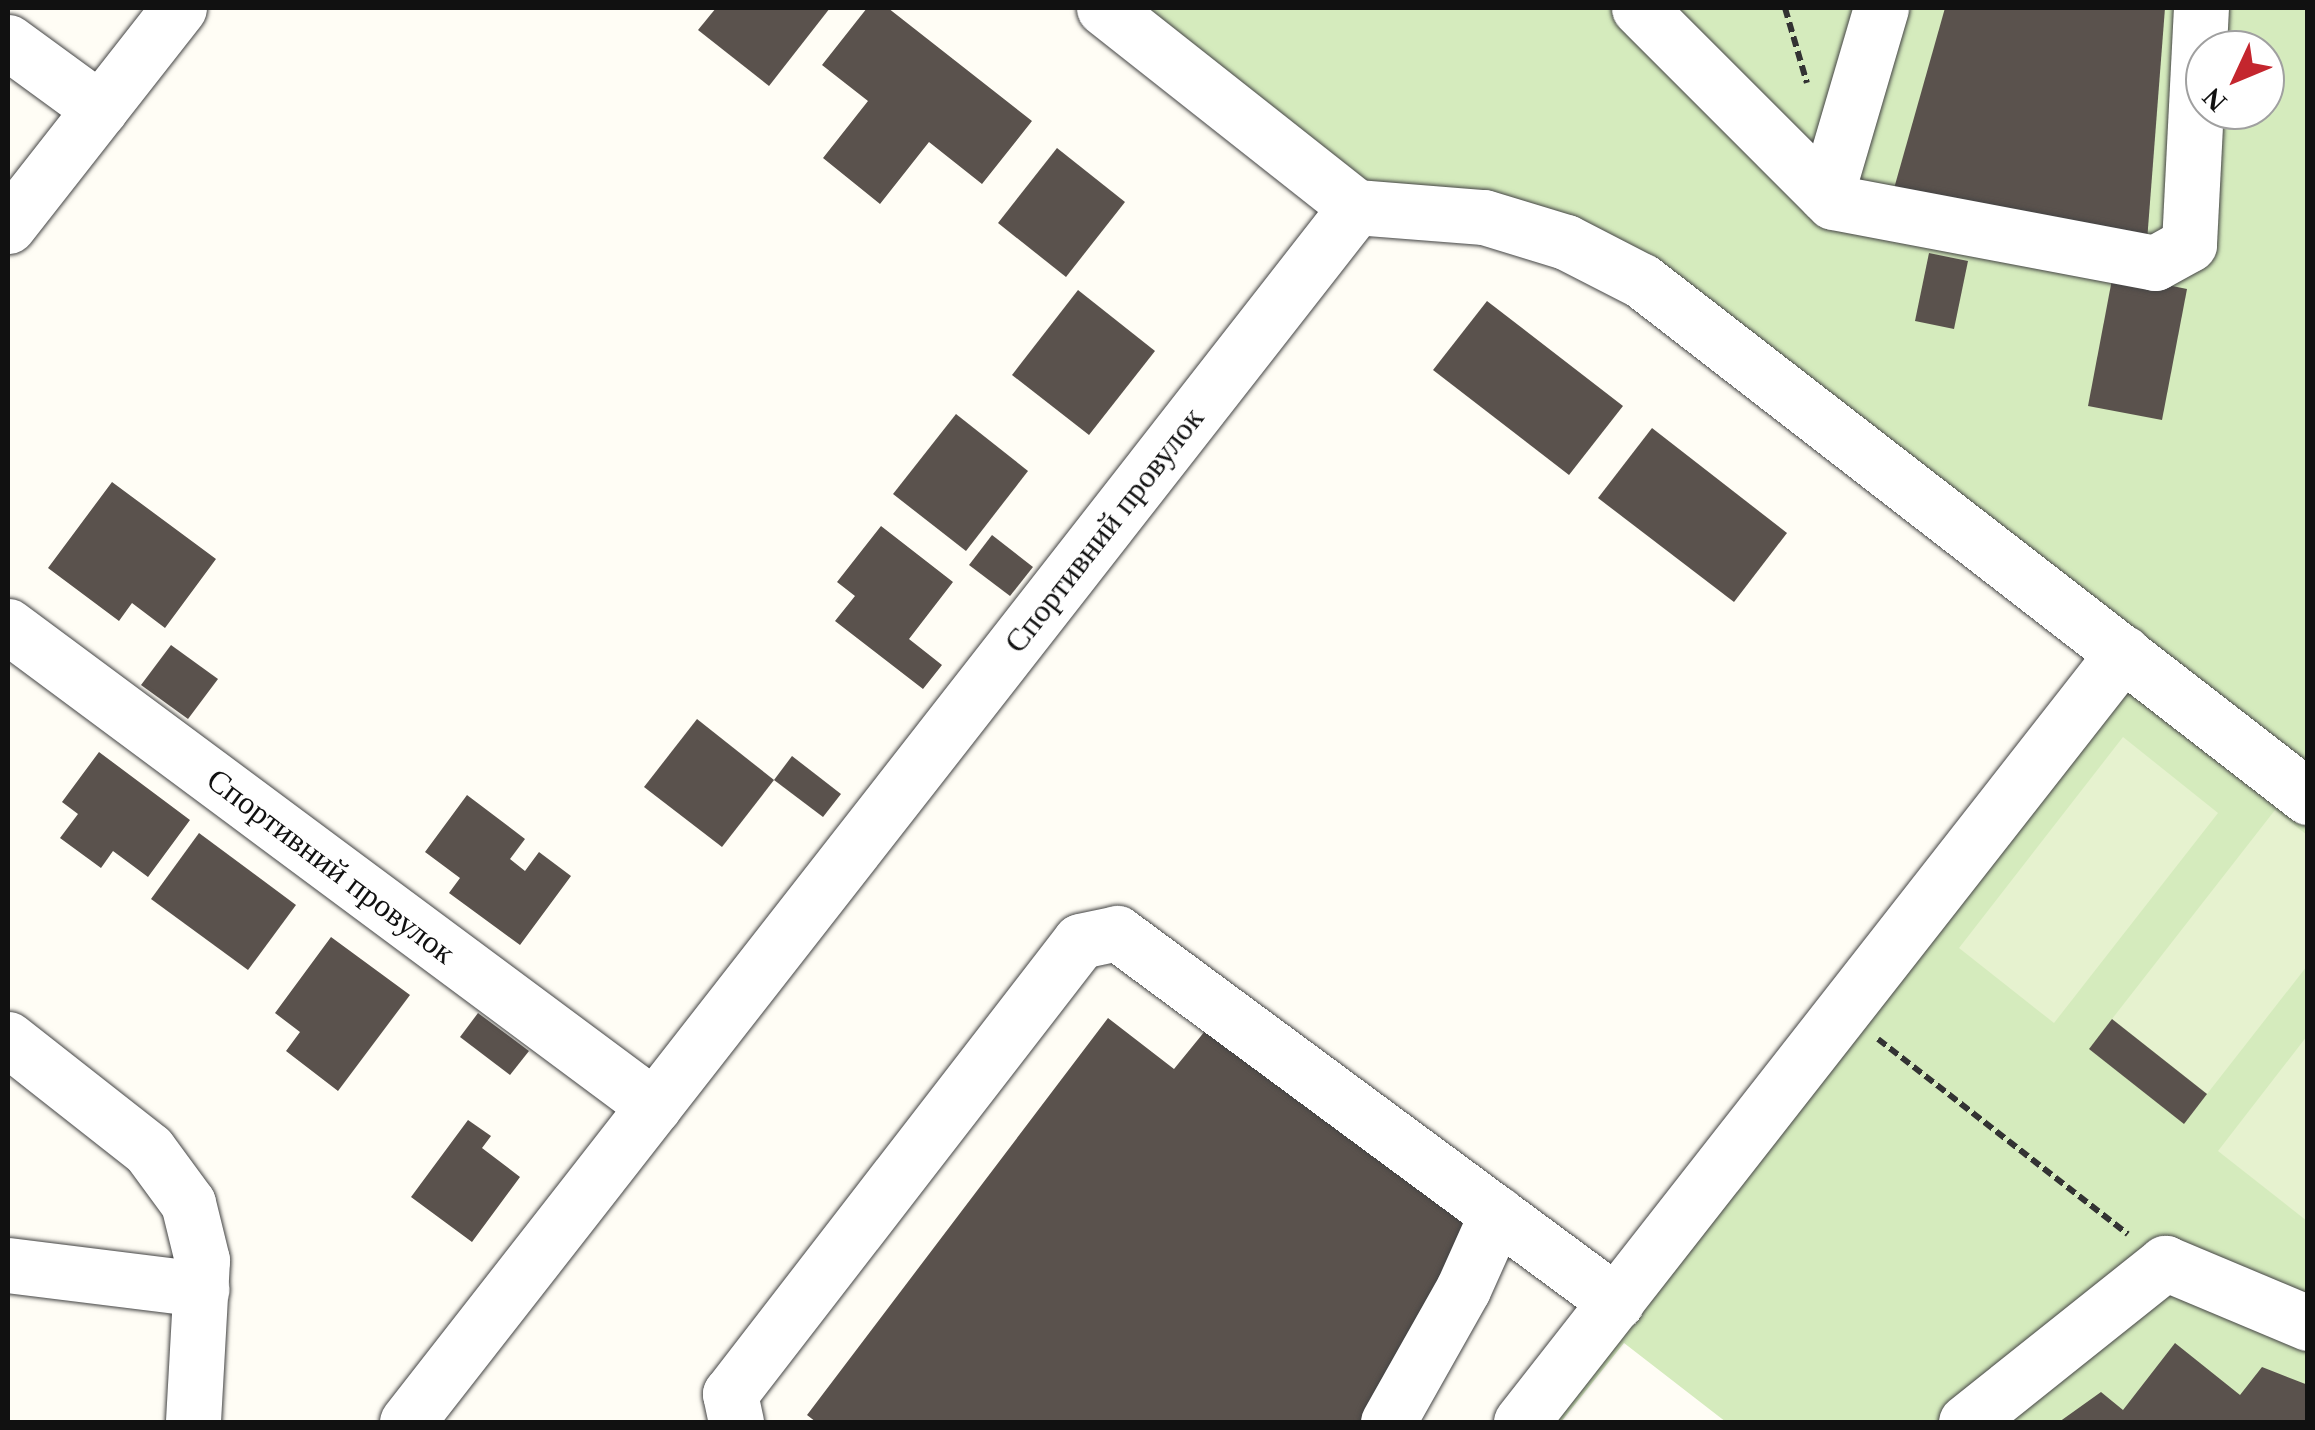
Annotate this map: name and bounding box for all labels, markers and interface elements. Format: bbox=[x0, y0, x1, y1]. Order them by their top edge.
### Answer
north arrow bbox=[2185, 30, 2285, 130]
text: N bbox=[2196, 82, 2233, 118]
street label: Спортивний провулок bbox=[996, 400, 1212, 660]
street label: Спортивний провулок bbox=[199, 760, 463, 972]

